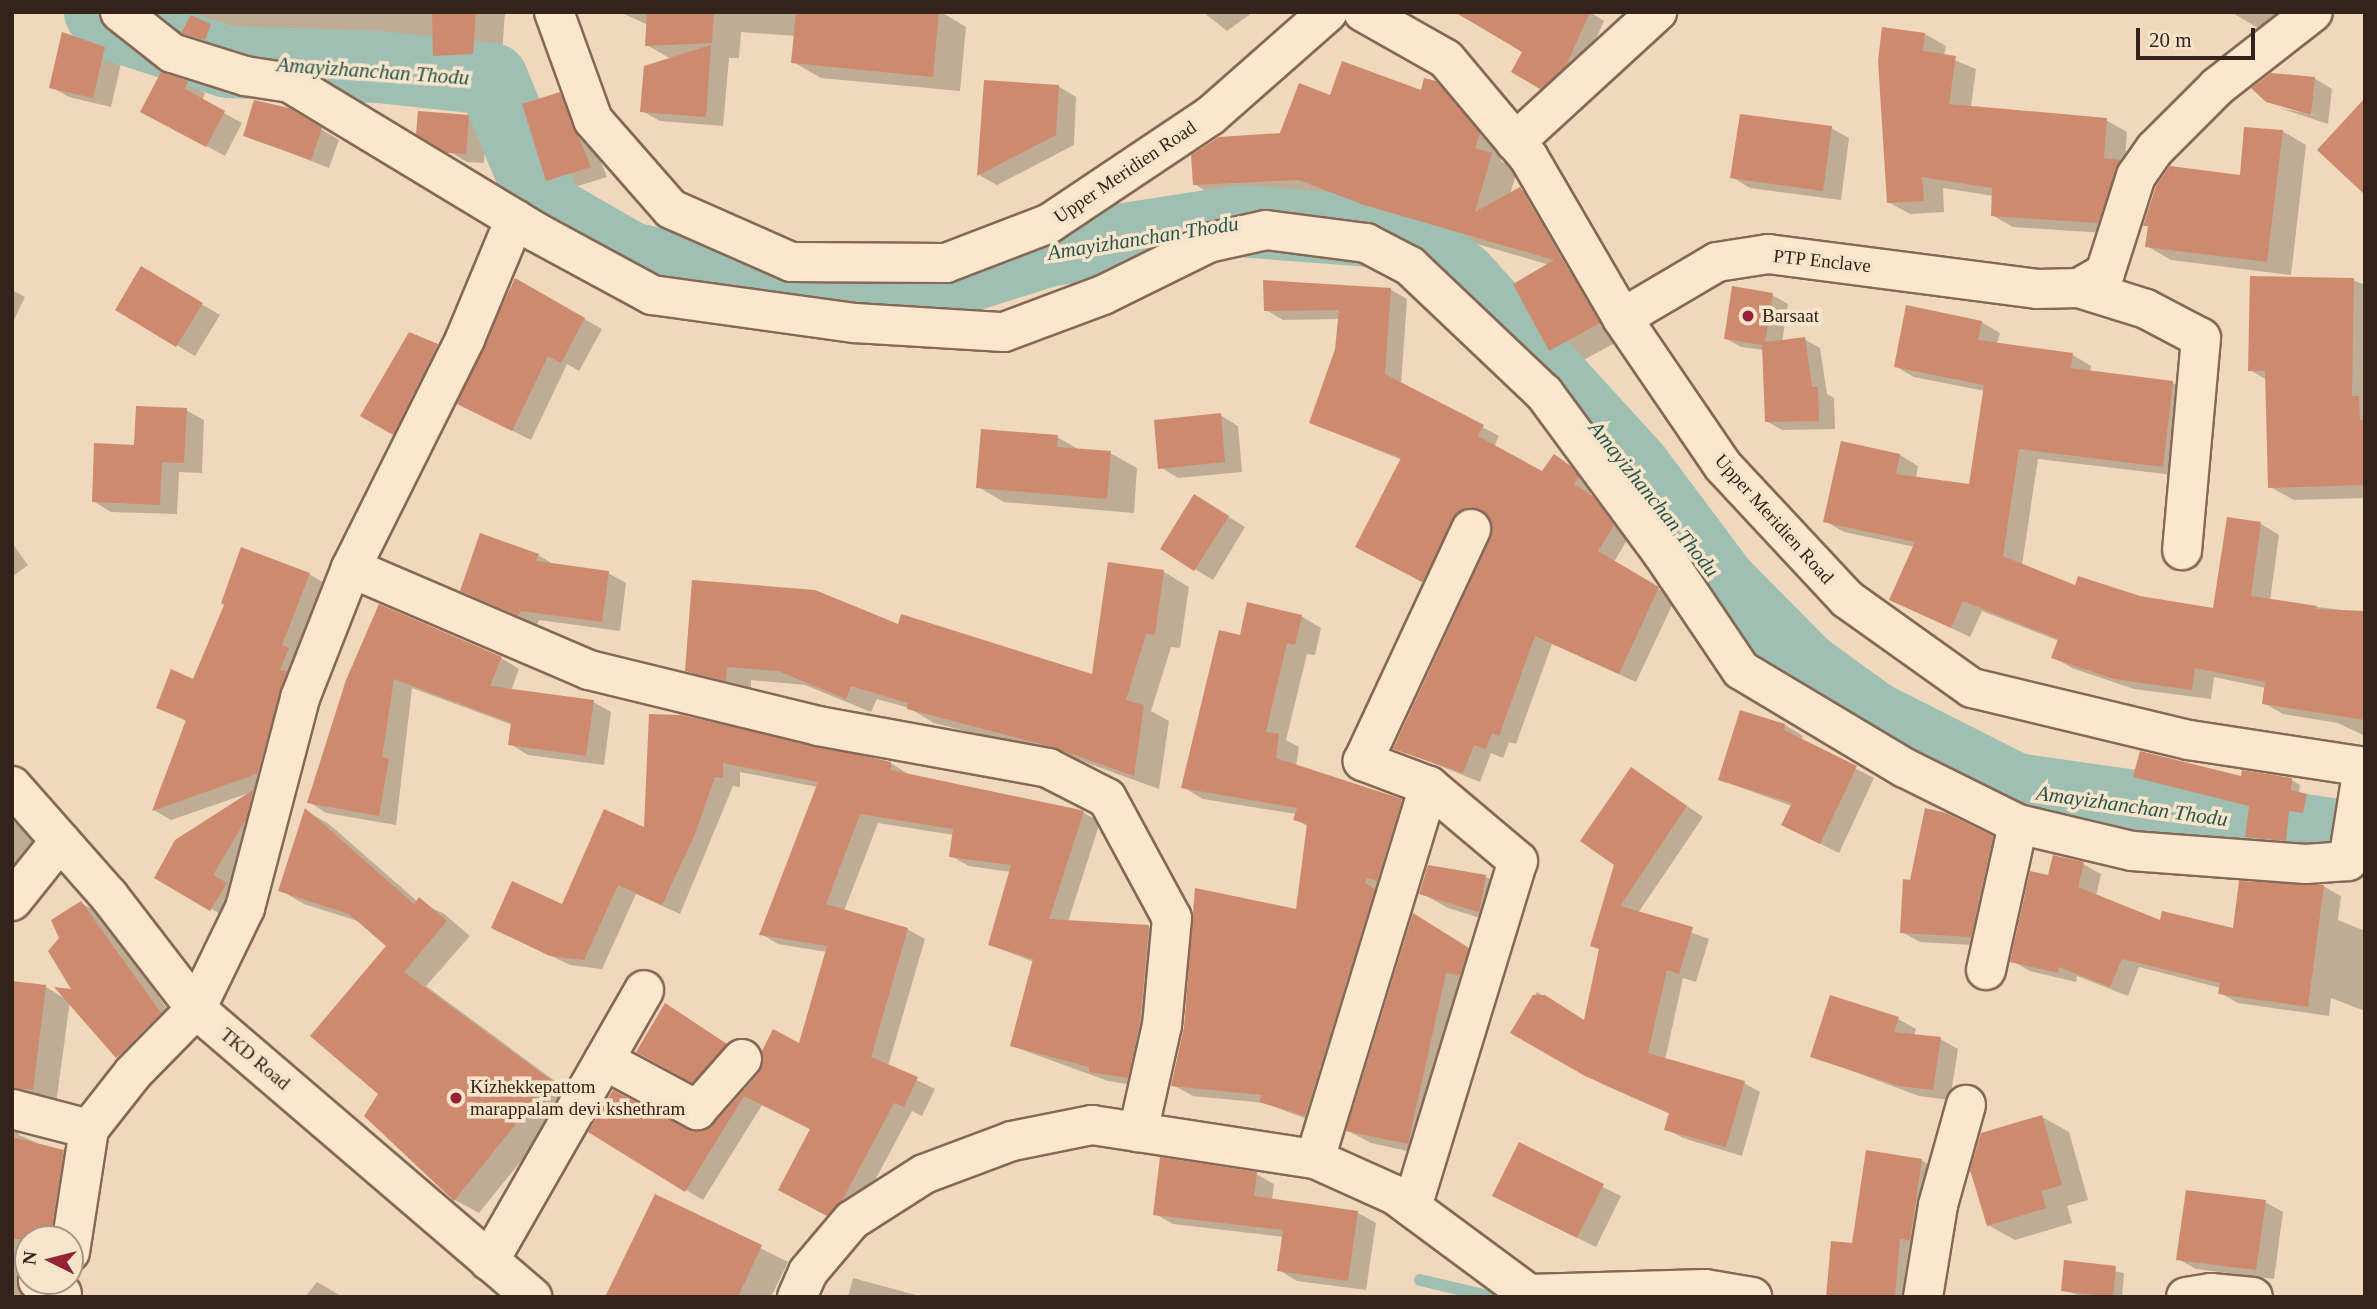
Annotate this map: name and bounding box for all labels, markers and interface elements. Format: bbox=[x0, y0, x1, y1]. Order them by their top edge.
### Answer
scale bar bbox=[2139, 14, 2258, 58]
text: 20 m bbox=[2149, 28, 2192, 52]
water label: Amayizhanchan Thodu bbox=[276, 52, 470, 90]
street label: Upper Meridien Road bbox=[1050, 116, 1200, 228]
water label: Amayizhanchan Thodu bbox=[1046, 210, 1240, 266]
street label: PTP Enclave bbox=[1772, 245, 1872, 277]
place label: Barsaat bbox=[1762, 305, 1819, 327]
marker: Barsaat bbox=[1740, 308, 1756, 324]
water label: Amayizhanchan Thodu bbox=[1583, 416, 1725, 582]
street label: Upper Meridien Road bbox=[1710, 449, 1838, 589]
water label: Amayizhanchan Thodu bbox=[2035, 780, 2229, 832]
street label: TKD Road bbox=[216, 1023, 294, 1095]
place label: Kizhekkepattom marappalam devi kshethram bbox=[470, 1076, 685, 1120]
marker: Kizhekkepattom marappalam devi kshethram bbox=[448, 1090, 464, 1106]
north arrow bbox=[14, 1225, 84, 1295]
text: N bbox=[18, 1250, 41, 1266]

